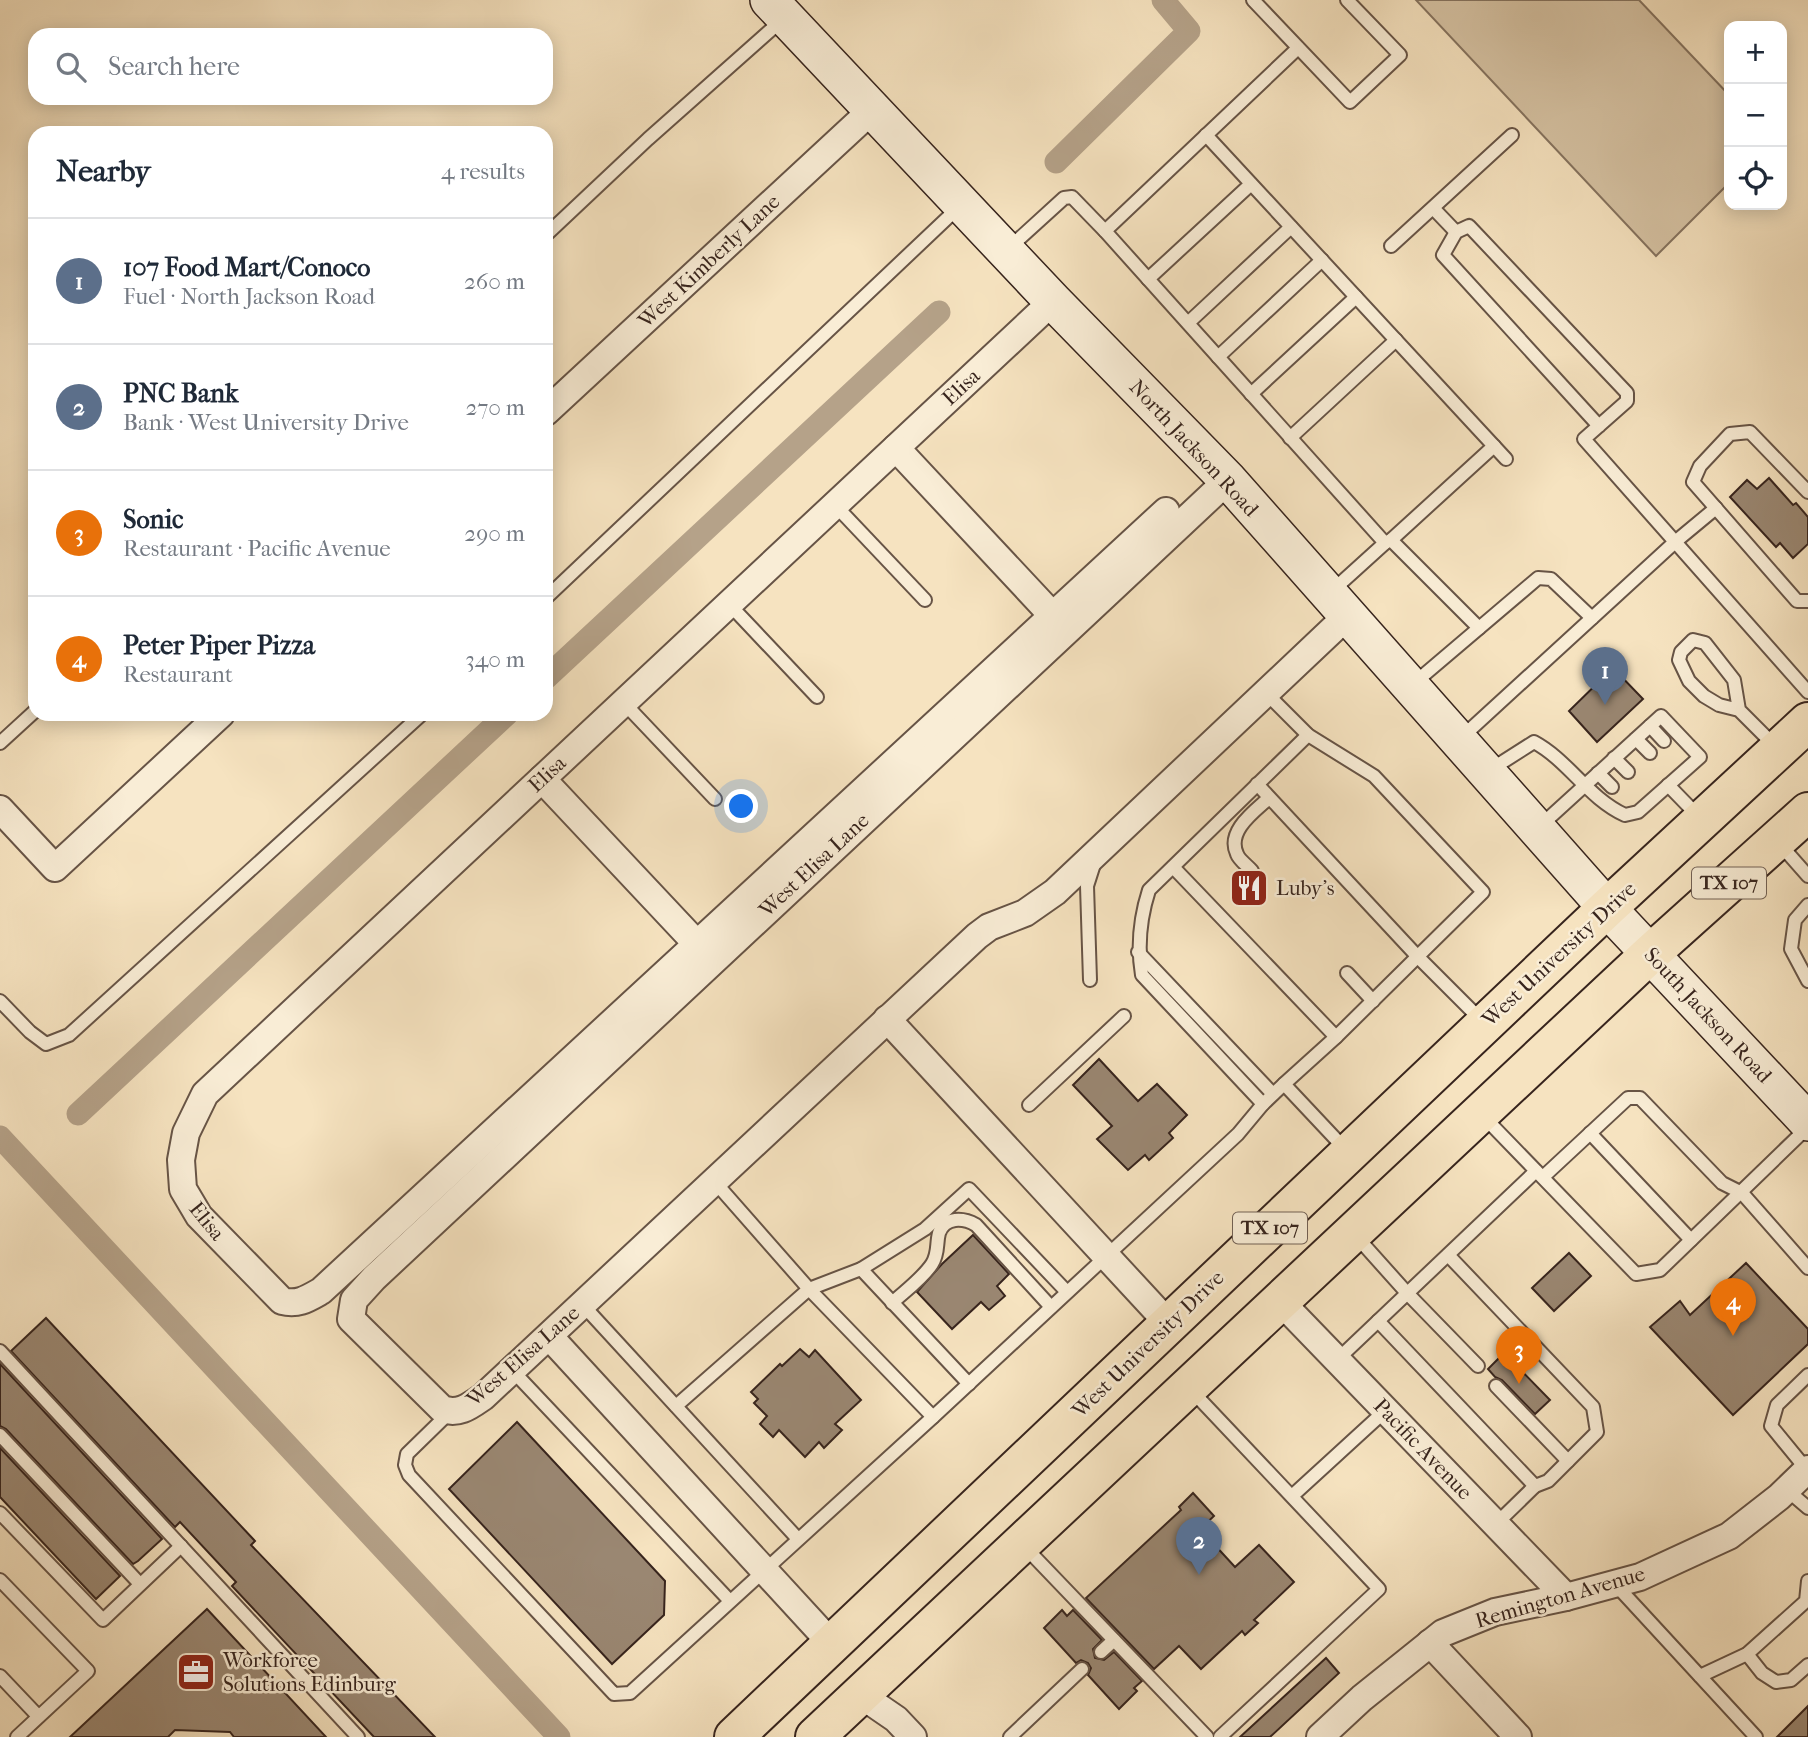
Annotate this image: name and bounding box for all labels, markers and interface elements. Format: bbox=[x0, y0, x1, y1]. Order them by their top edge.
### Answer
map controls bbox=[1724, 21, 1787, 210]
button: + bbox=[1724, 21, 1787, 84]
search box bbox=[28, 28, 553, 105]
icon: search bbox=[52, 48, 90, 86]
text: Search here bbox=[108, 51, 240, 82]
button: − bbox=[1724, 84, 1787, 147]
button: locate bbox=[1724, 147, 1787, 210]
text: Nearby bbox=[56, 154, 151, 189]
text: 4 results bbox=[441, 158, 525, 185]
street label: West Kimberly Lane bbox=[633, 189, 785, 333]
text: 107 Food Mart/Conoco bbox=[123, 252, 370, 283]
text: 1 bbox=[75, 268, 83, 295]
text: 260 m bbox=[464, 268, 525, 295]
text: Fuel · North Jackson Road bbox=[123, 283, 375, 310]
street label: Elisa bbox=[937, 364, 985, 410]
street label: North Jackson Road bbox=[1125, 375, 1264, 522]
text: PNC Bank bbox=[123, 378, 238, 409]
text: 2 bbox=[73, 394, 85, 421]
text: 270 m bbox=[465, 394, 525, 421]
text: Bank · West University Drive bbox=[123, 409, 409, 436]
text: Sonic bbox=[123, 504, 184, 535]
text: 3 bbox=[74, 520, 84, 547]
text: 290 m bbox=[464, 520, 525, 547]
text: Restaurant · Pacific Avenue bbox=[123, 535, 391, 562]
text: Peter Piper Pizza bbox=[123, 630, 315, 661]
text: 4 bbox=[72, 646, 86, 673]
text: 340 m bbox=[465, 646, 525, 673]
pin: 1 bbox=[1582, 647, 1628, 705]
text: Restaurant bbox=[123, 661, 233, 688]
street label: Elisa bbox=[523, 751, 571, 797]
your location bbox=[724, 789, 758, 823]
street label: West Elisa Lane bbox=[753, 808, 874, 923]
restaurant icon: Luby's bbox=[1228, 867, 1270, 909]
road number: TX 107 bbox=[1692, 868, 1766, 898]
place label: Luby's bbox=[1276, 876, 1335, 900]
street label: West University Drive bbox=[1476, 877, 1641, 1032]
street label: South Jackson Road bbox=[1639, 943, 1777, 1088]
street label: Elisa bbox=[184, 1197, 230, 1245]
road number: TX 107 bbox=[1233, 1212, 1307, 1244]
street label: West University Drive bbox=[1066, 1265, 1229, 1423]
pin: 4 bbox=[1710, 1278, 1756, 1336]
street label: West Elisa Lane bbox=[461, 1301, 584, 1412]
pin: 3 bbox=[1496, 1326, 1542, 1384]
street label: Pacific Avenue bbox=[1369, 1394, 1477, 1504]
pin: 2 bbox=[1176, 1517, 1222, 1575]
street label: Remington Avenue bbox=[1472, 1561, 1648, 1633]
place label: Workforce Solutions Edinburg bbox=[222, 1648, 396, 1696]
office icon: Workforce Solutions Edinburg bbox=[175, 1651, 217, 1693]

